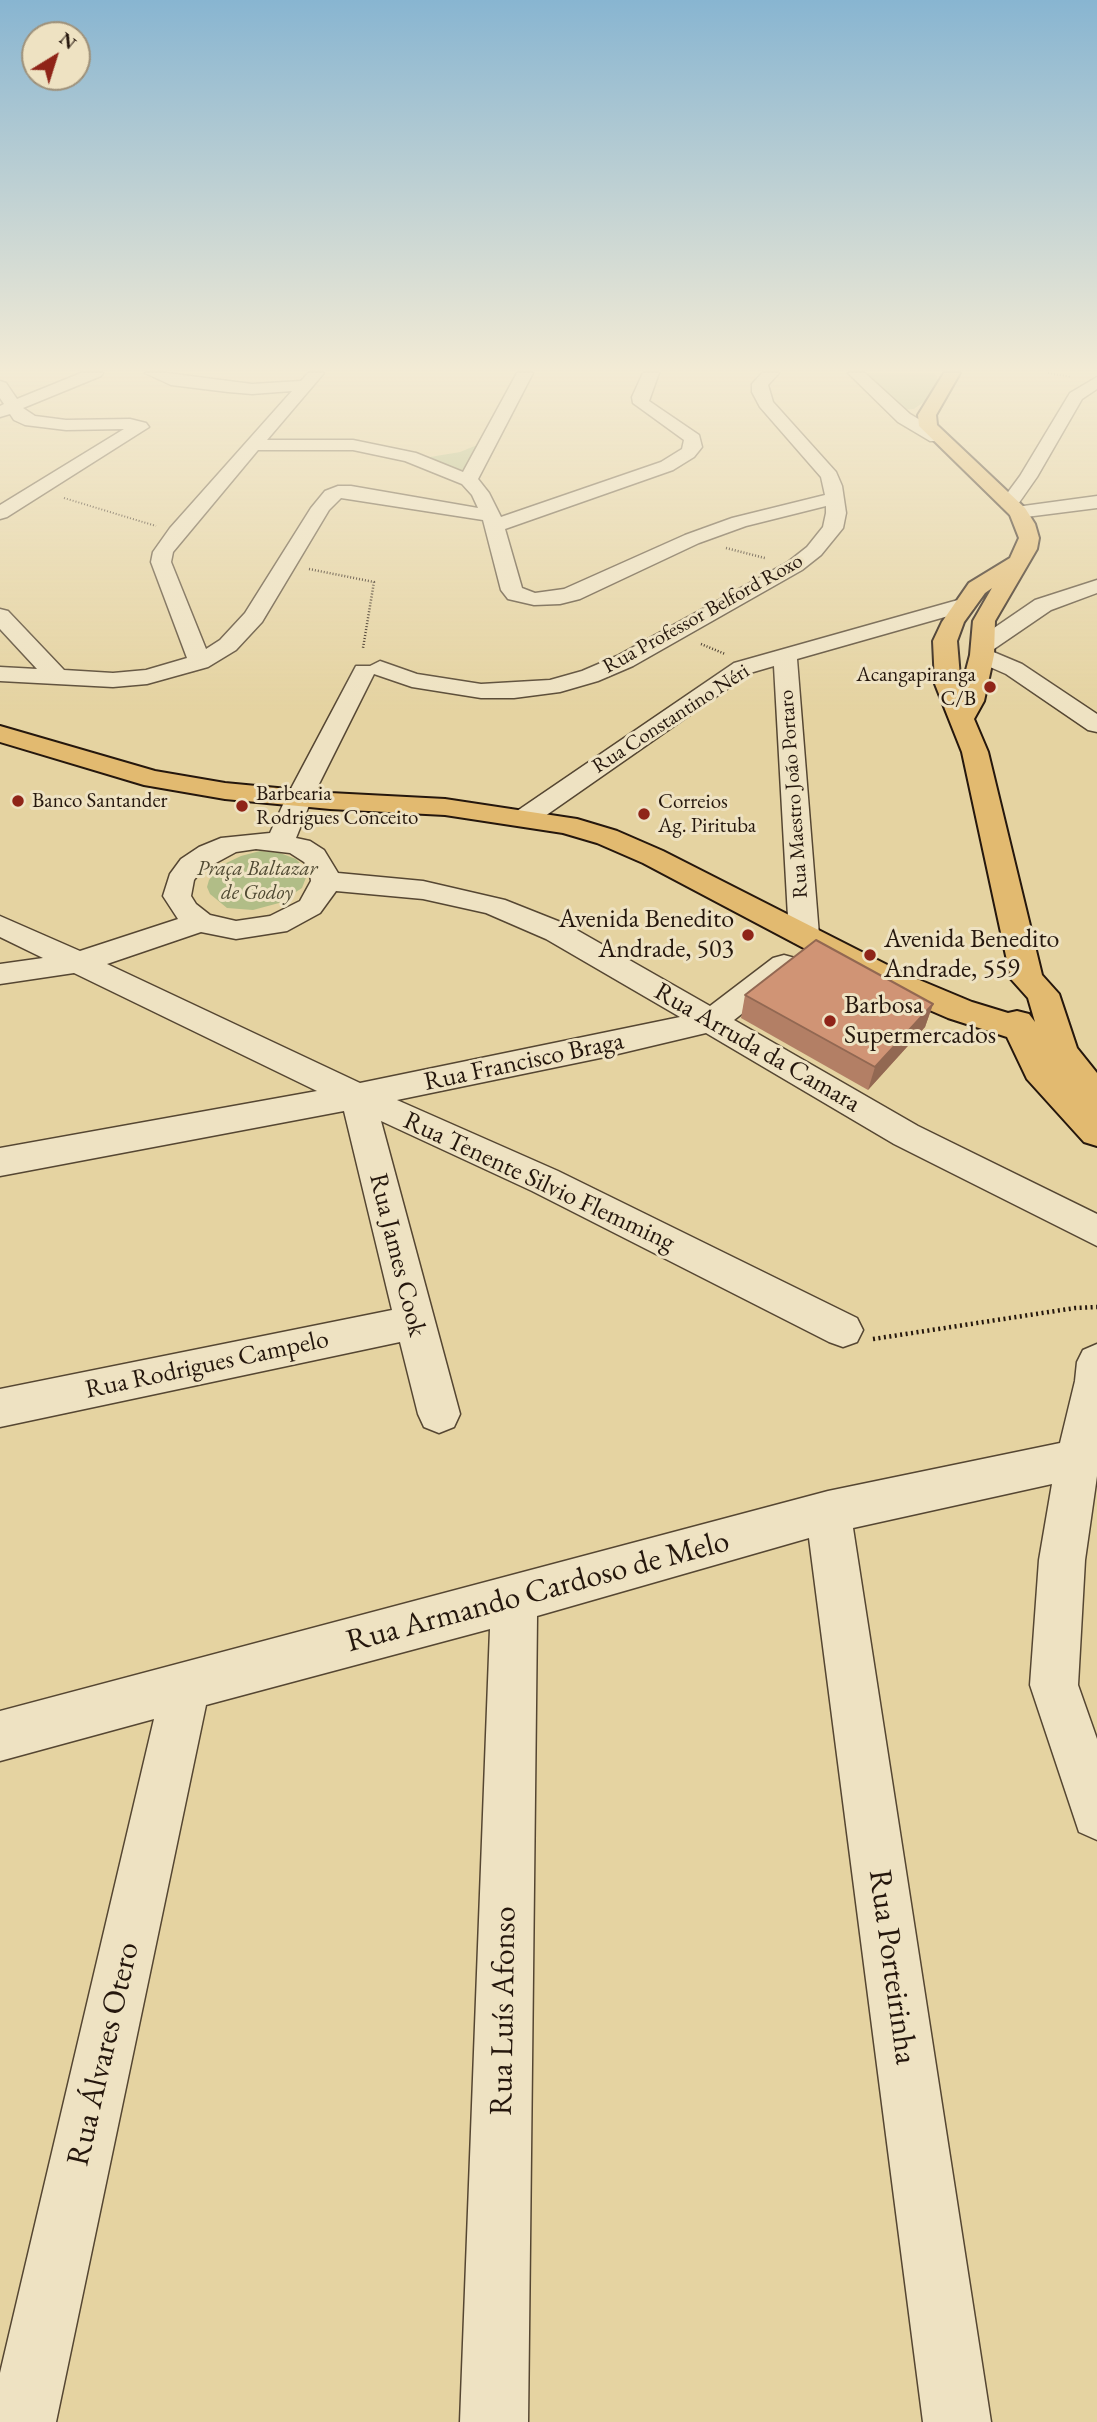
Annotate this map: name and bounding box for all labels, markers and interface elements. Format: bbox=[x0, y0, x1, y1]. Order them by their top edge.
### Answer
north arrow bbox=[21, 21, 91, 91]
text: N bbox=[54, 26, 82, 55]
street label: Rua Professor Belford Roxo bbox=[599, 549, 807, 679]
street label: Rua Constantino Néri bbox=[588, 659, 754, 779]
place label: Acangapiranga C/B bbox=[856, 662, 976, 712]
marker: Acangapiranga C/B bbox=[982, 679, 998, 695]
street label: Rua Maestro João Portaro bbox=[774, 689, 814, 899]
place label: Barbearia Rodrigues Conceito bbox=[256, 781, 418, 831]
place label: Banco Santander bbox=[32, 788, 168, 814]
place label: Correios Ag. Pirituba bbox=[658, 789, 756, 839]
marker: Banco Santander bbox=[10, 793, 26, 809]
marker: Barbearia Rodrigues Conceito bbox=[234, 798, 250, 814]
marker: Correios Ag. Pirituba bbox=[636, 806, 652, 822]
park label: Praça Baltazar de Godoy bbox=[197, 856, 317, 906]
place label: Avenida Benedito Andrade, 503 bbox=[559, 904, 734, 965]
place label: Avenida Benedito Andrade, 559 bbox=[884, 924, 1059, 986]
marker: Avenida Benedito Andrade, 503 bbox=[740, 927, 756, 943]
marker: Avenida Benedito Andrade, 559 bbox=[862, 947, 878, 963]
street label: Rua Arruda da Camara bbox=[648, 976, 866, 1120]
place label: Barbosa Supermercados bbox=[844, 990, 996, 1052]
marker: Barbosa Supermercados bbox=[822, 1013, 838, 1029]
street label: Rua Francisco Braga bbox=[421, 1026, 627, 1098]
street label: Rua Tenente Silvio Flemming bbox=[398, 1105, 680, 1259]
street label: Rua James Cook bbox=[362, 1170, 432, 1340]
street label: Rua Rodrigues Campelo bbox=[82, 1324, 332, 1406]
street label: Rua Armando Cardoso de Melo bbox=[342, 1522, 734, 1662]
street label: Rua Porteirinha bbox=[859, 1867, 925, 2067]
street label: Rua Luís Afonso bbox=[483, 1906, 525, 2116]
street label: Rua Álvares Otero bbox=[60, 1938, 148, 2170]

